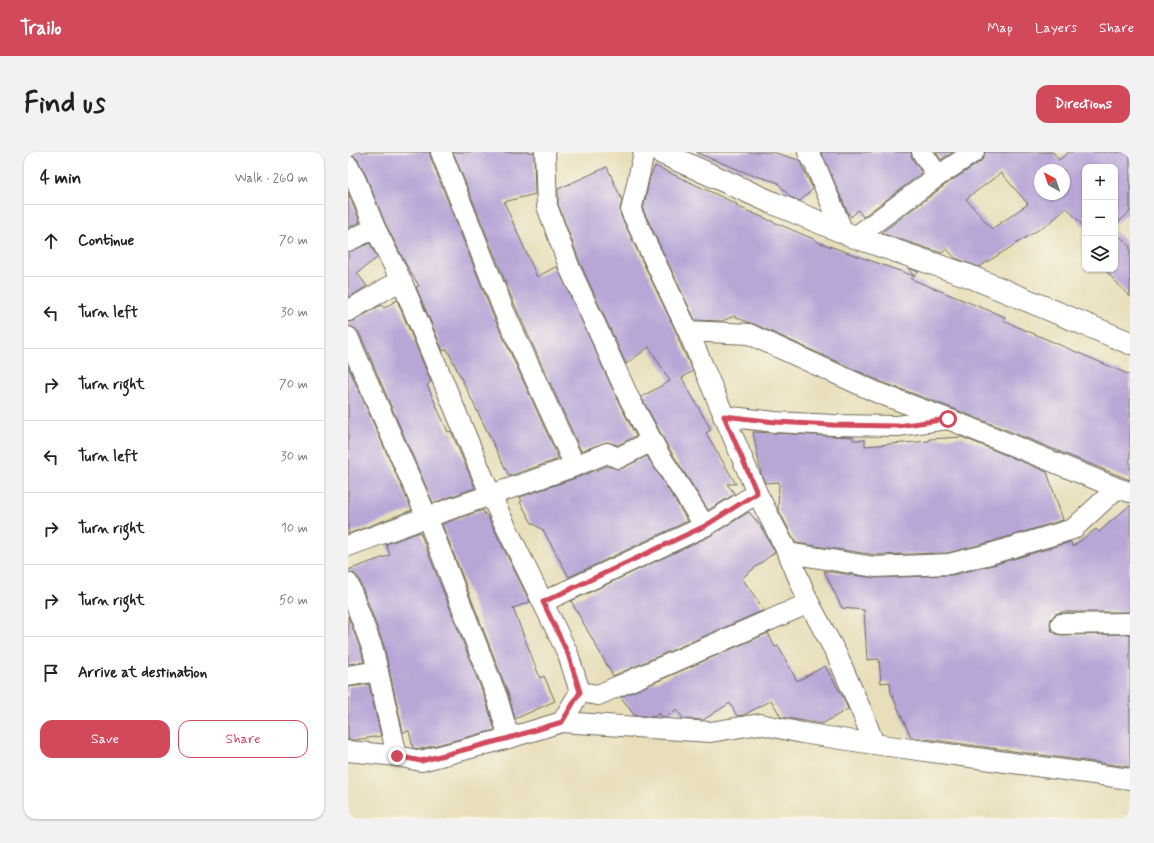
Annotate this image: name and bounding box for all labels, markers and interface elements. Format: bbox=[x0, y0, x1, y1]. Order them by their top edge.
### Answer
text: Trailo bbox=[20, 16, 62, 41]
text: Map bbox=[987, 19, 1013, 37]
text: Layers bbox=[1035, 19, 1077, 37]
text: Share bbox=[1099, 19, 1134, 37]
button: Directions bbox=[1036, 85, 1130, 123]
text: Find us bbox=[24, 86, 105, 123]
north arrow bbox=[1034, 164, 1070, 200]
map controls bbox=[1082, 164, 1118, 272]
button: + bbox=[1082, 164, 1118, 200]
text: 4 min bbox=[40, 167, 81, 189]
text: Walk · 260 m bbox=[235, 170, 308, 187]
button: − bbox=[1082, 200, 1118, 236]
icon: ahead bbox=[40, 230, 62, 252]
text: Continue bbox=[78, 231, 134, 251]
text: 70 m bbox=[279, 232, 308, 249]
button: layers bbox=[1082, 236, 1118, 272]
icon: left bbox=[40, 302, 62, 324]
text: Turn left bbox=[78, 303, 138, 323]
text: 30 m bbox=[281, 304, 308, 321]
icon: right bbox=[40, 374, 62, 396]
text: Turn right bbox=[78, 375, 145, 395]
text: 70 m bbox=[279, 376, 308, 393]
route start bbox=[939, 410, 957, 428]
icon: left bbox=[40, 446, 62, 468]
text: Turn left bbox=[78, 447, 138, 467]
text: 30 m bbox=[281, 448, 308, 465]
icon: right bbox=[40, 518, 62, 540]
text: Turn right bbox=[78, 519, 145, 539]
text: 10 m bbox=[281, 520, 308, 537]
icon: right bbox=[40, 590, 62, 612]
text: Turn right bbox=[78, 591, 145, 611]
text: 50 m bbox=[279, 592, 308, 609]
icon: arrive bbox=[40, 662, 62, 684]
text: Arrive at destination bbox=[78, 663, 207, 683]
button: Save bbox=[40, 720, 170, 758]
button: Share bbox=[178, 720, 308, 758]
route end bbox=[388, 747, 406, 765]

